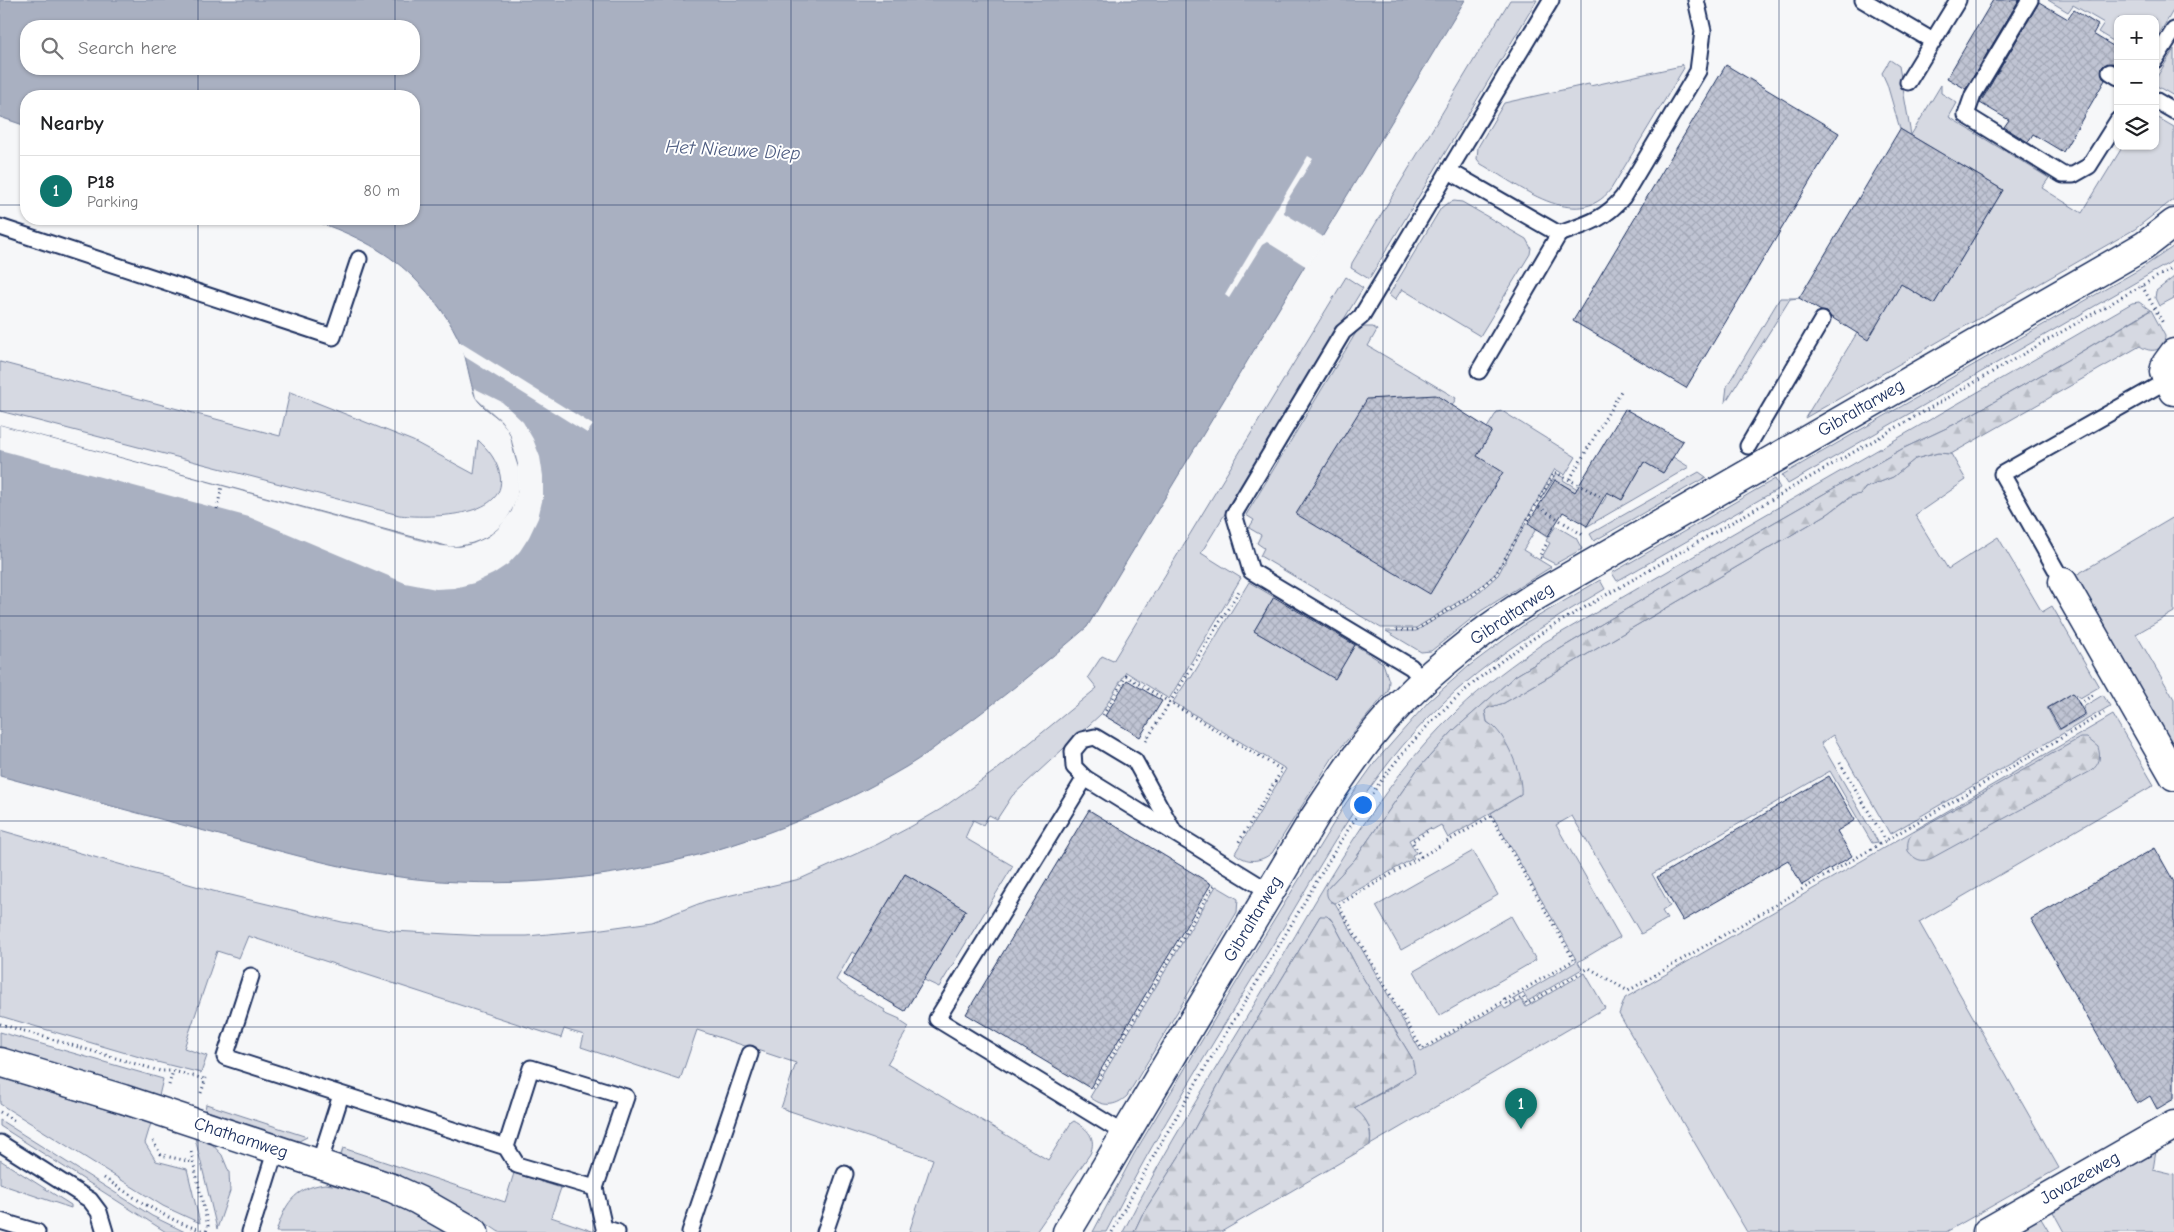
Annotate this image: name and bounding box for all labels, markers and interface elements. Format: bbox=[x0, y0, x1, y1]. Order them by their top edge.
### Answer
map controls bbox=[2114, 15, 2159, 150]
button: + bbox=[2114, 15, 2159, 60]
search box bbox=[20, 20, 420, 75]
icon: search bbox=[38, 34, 66, 62]
text: Search here bbox=[78, 37, 177, 59]
button: − bbox=[2114, 60, 2159, 105]
button: layers bbox=[2114, 105, 2159, 150]
text: Nearby bbox=[40, 111, 104, 135]
water label: Het Nieuwe Diep bbox=[665, 135, 801, 165]
text: P18 bbox=[87, 171, 115, 193]
text: 1 bbox=[53, 182, 59, 200]
text: 80 m bbox=[363, 182, 400, 200]
text: Parking bbox=[87, 193, 139, 211]
street label: Gibraltarweg bbox=[1814, 375, 1908, 441]
street label: Gibraltarweg bbox=[1466, 578, 1558, 650]
your location bbox=[1350, 792, 1376, 818]
street label: Gibraltarweg bbox=[1219, 872, 1287, 966]
pin: 1 bbox=[1505, 1088, 1537, 1129]
street label: Chathamweg bbox=[191, 1113, 291, 1163]
street label: Javazeeweg bbox=[2036, 1147, 2124, 1209]

